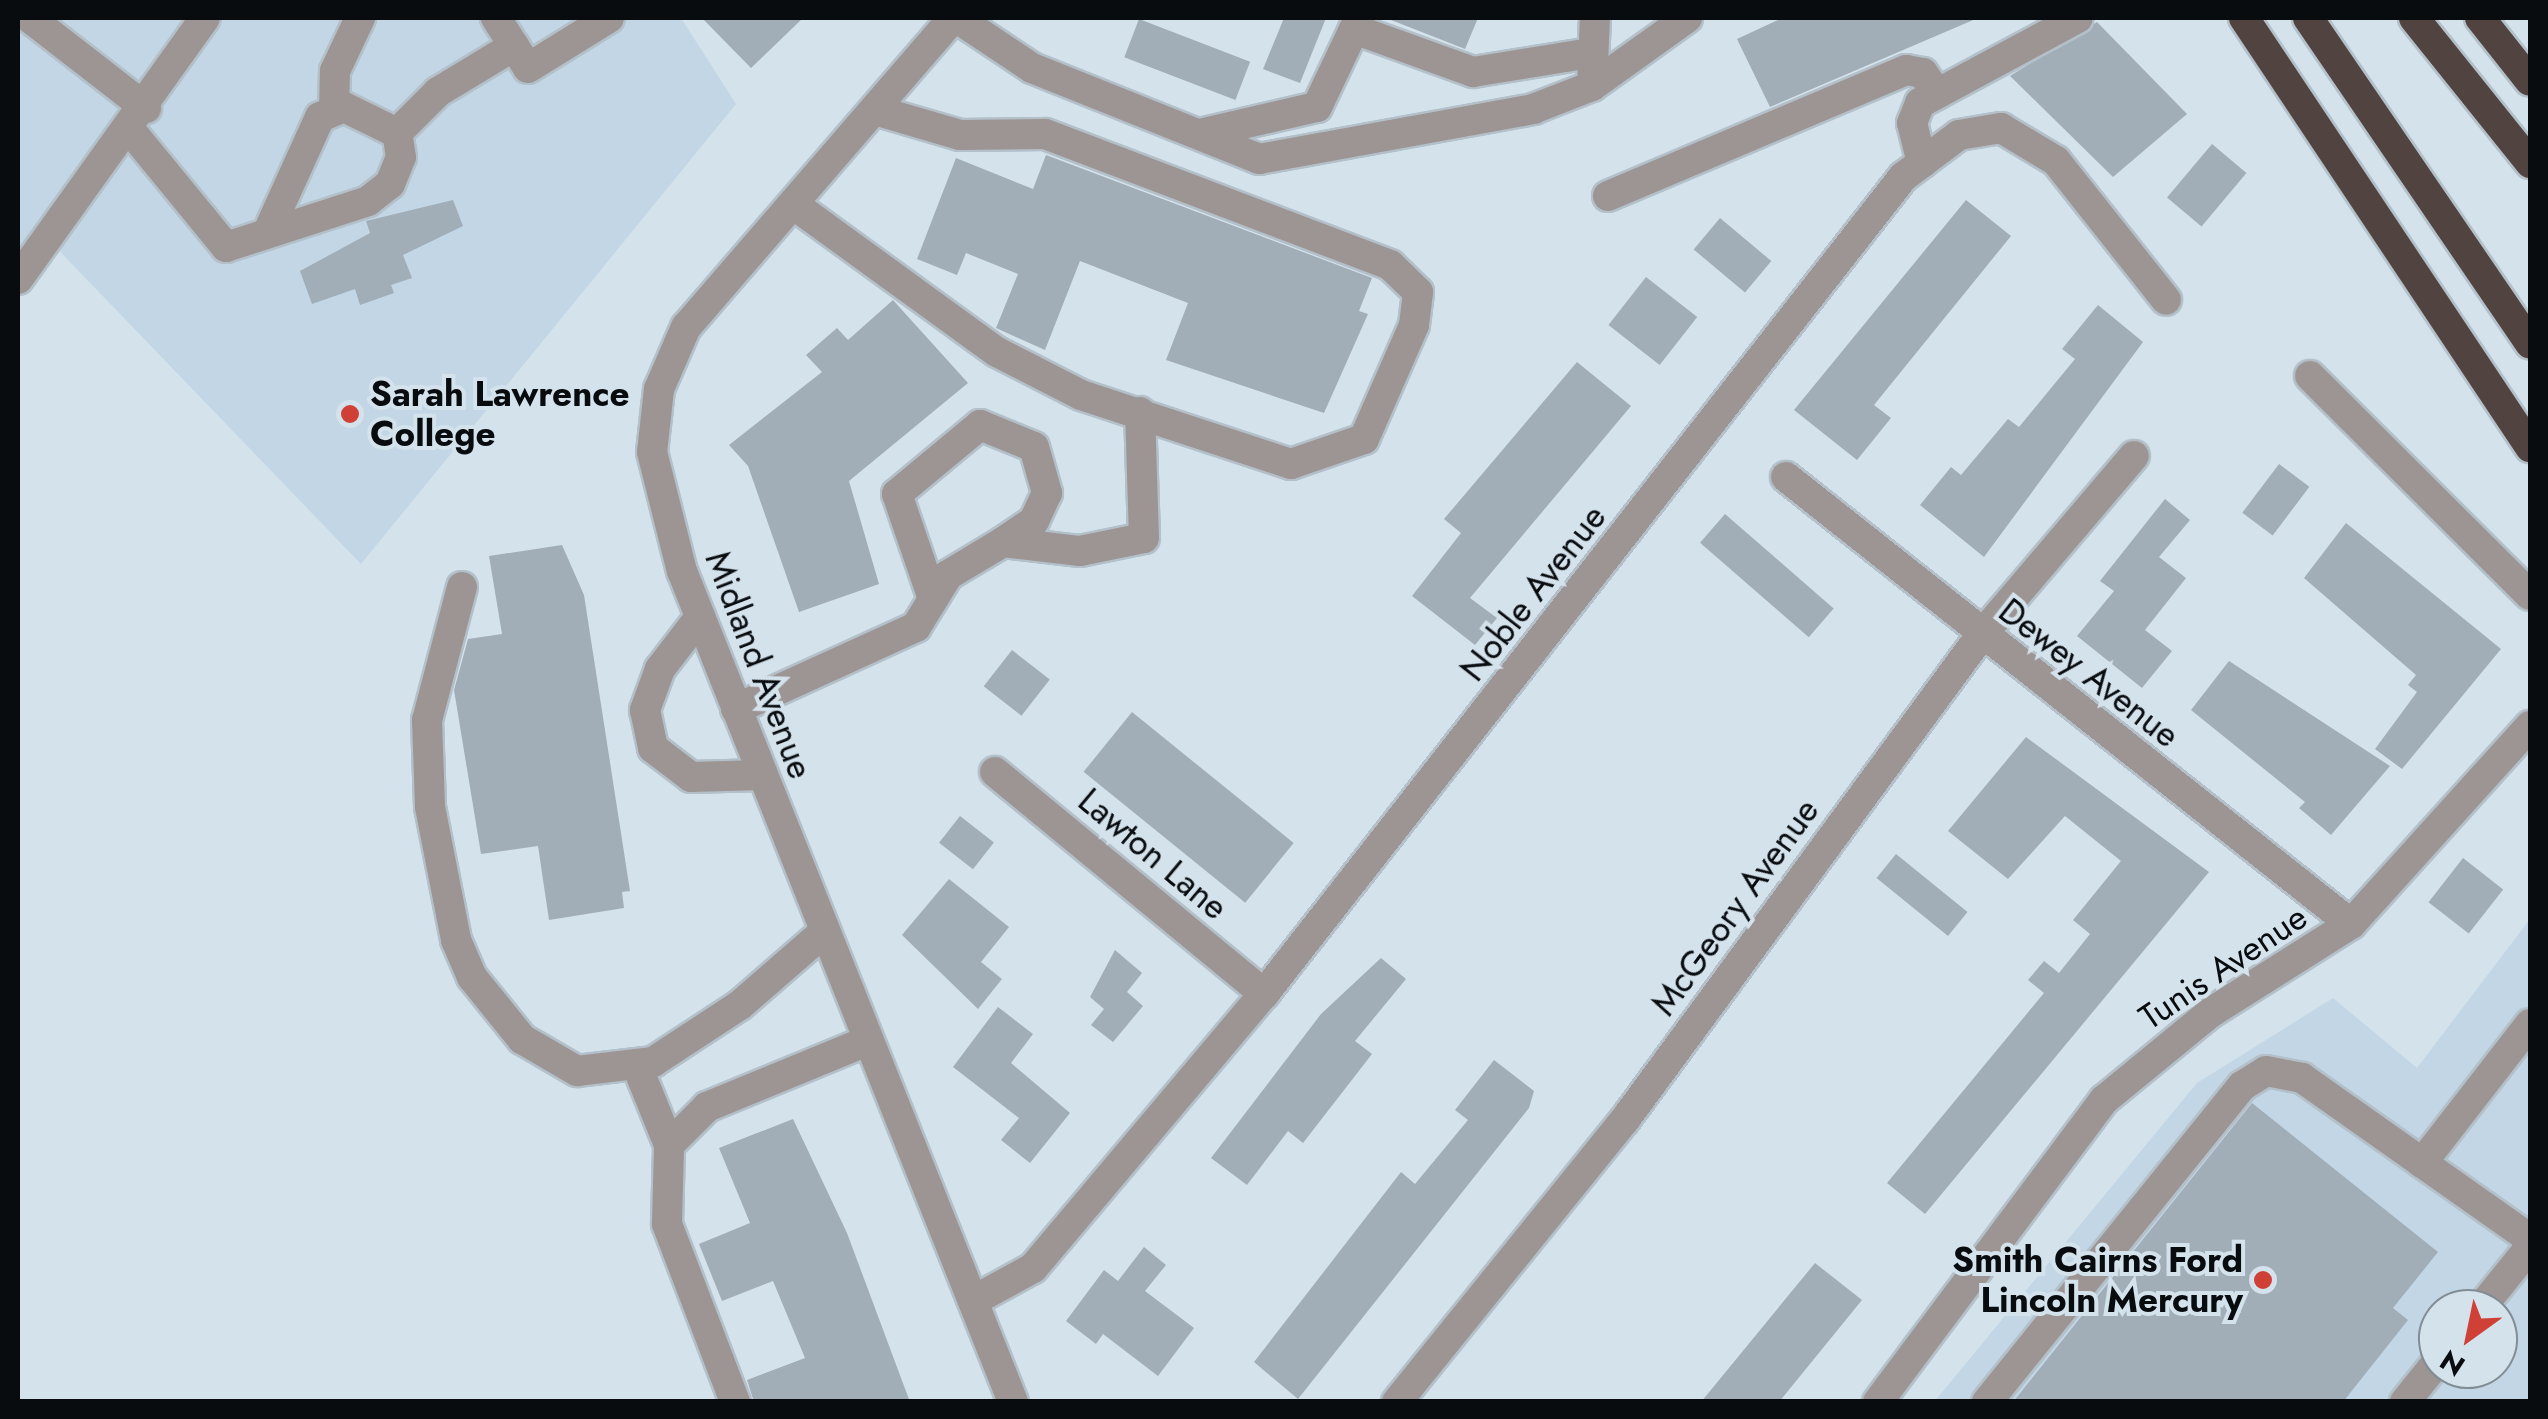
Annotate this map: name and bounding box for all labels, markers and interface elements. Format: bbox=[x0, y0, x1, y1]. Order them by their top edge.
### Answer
place label: Sarah Lawrence College bbox=[370, 373, 630, 455]
marker: Sarah Lawrence College bbox=[339, 403, 361, 425]
street label: Noble Avenue bbox=[1451, 497, 1615, 689]
street label: Midland Avenue bbox=[696, 545, 822, 785]
street label: Dewey Avenue bbox=[1991, 590, 2187, 756]
street label: Lawton Lane bbox=[1070, 780, 1236, 928]
street label: McGeory Avenue bbox=[1642, 791, 1828, 1023]
street label: Tunis Avenue bbox=[2131, 896, 2315, 1038]
place label: Smith Cairns Ford Lincoln Mercury bbox=[1952, 1239, 2243, 1321]
marker: Smith Cairns Ford Lincoln Mercury bbox=[2252, 1269, 2274, 1291]
north arrow bbox=[2418, 1289, 2518, 1389]
text: N bbox=[2432, 1340, 2473, 1386]

